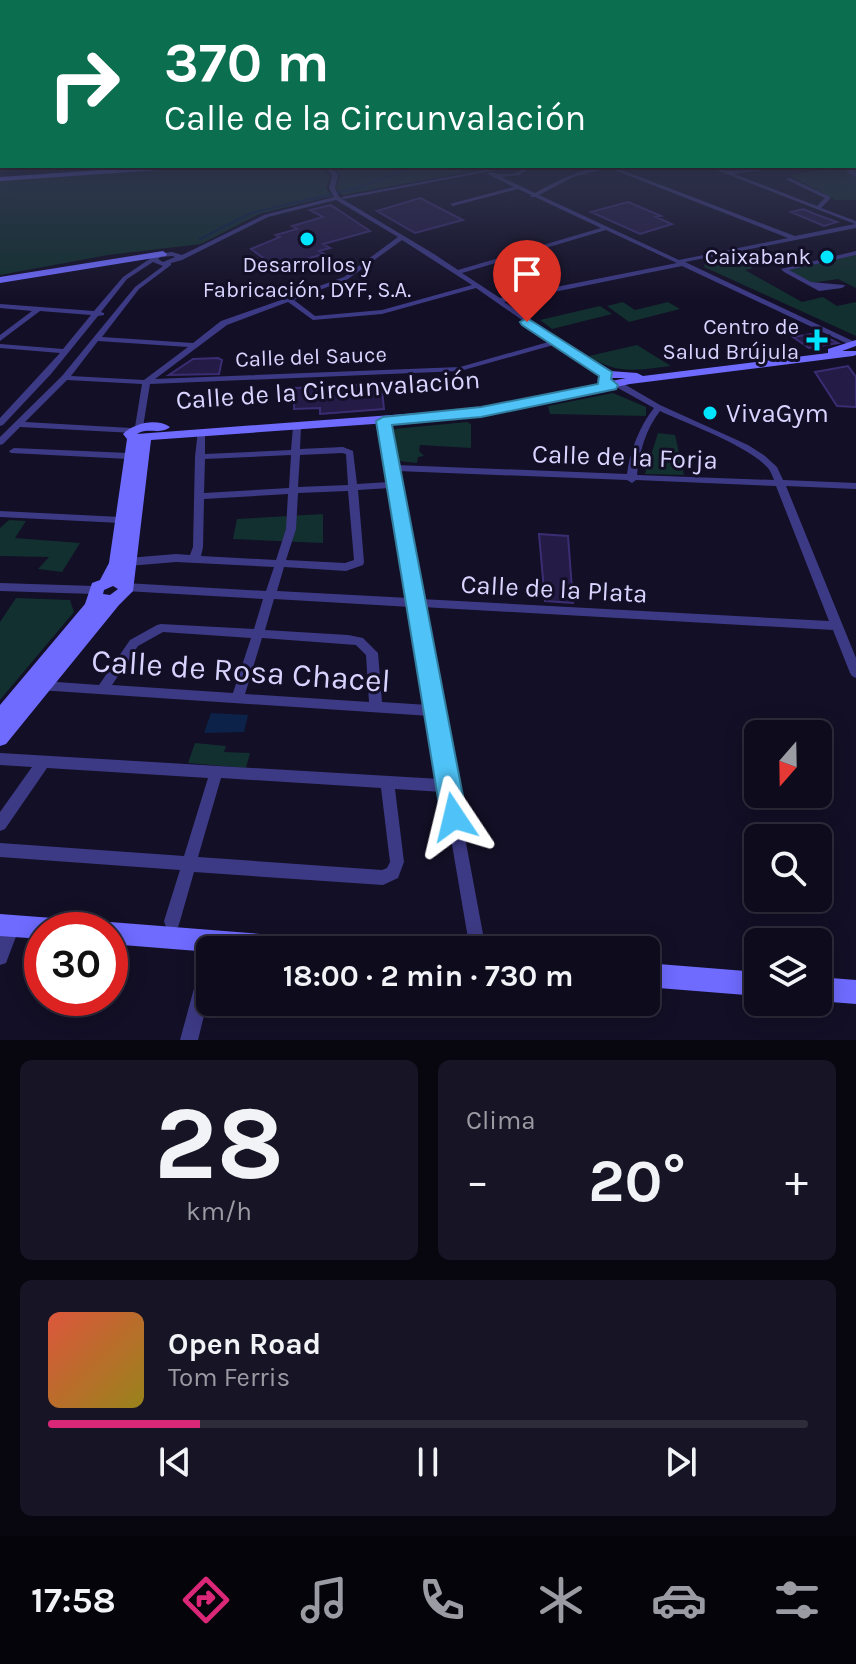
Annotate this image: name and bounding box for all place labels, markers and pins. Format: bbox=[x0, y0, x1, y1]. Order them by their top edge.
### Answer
marker: Desarrollos y Fabricación, DYF, S.A. bbox=[298, 230, 316, 248]
pin bbox=[493, 240, 561, 322]
place label: Caixabank bbox=[705, 244, 811, 270]
marker: Caixabank bbox=[818, 248, 836, 266]
place label: Desarrollos y Fabricación, DYF, S.A. bbox=[203, 252, 411, 303]
place label: Centro de Salud Brújula bbox=[662, 314, 799, 365]
marker: Centro de Salud Brújula bbox=[806, 329, 828, 351]
place label: VivaGym bbox=[726, 398, 829, 429]
marker: VivaGym bbox=[701, 404, 719, 422]

